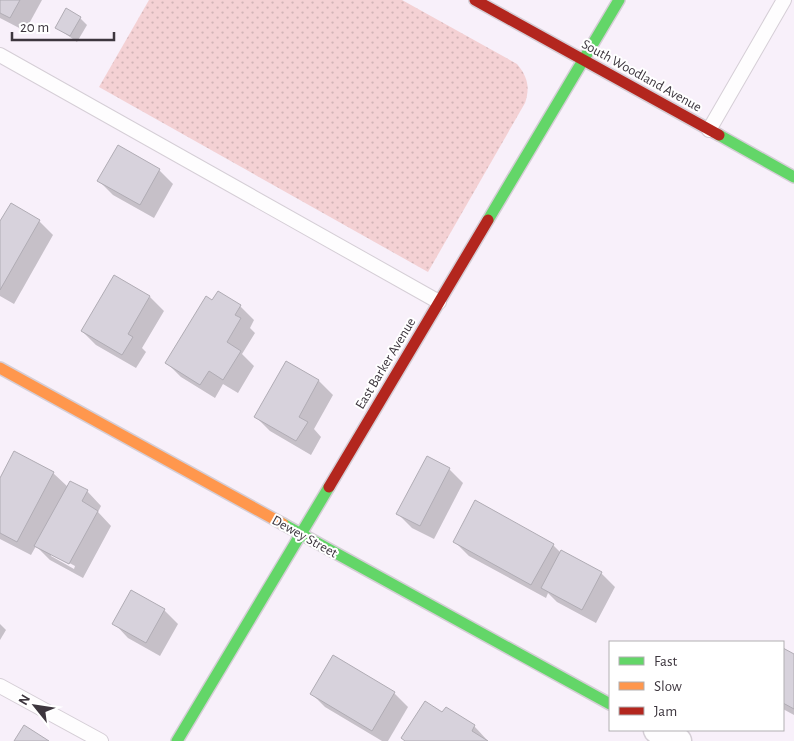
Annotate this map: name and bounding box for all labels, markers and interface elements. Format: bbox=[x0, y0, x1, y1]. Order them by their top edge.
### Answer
scale bar bbox=[12, 10, 115, 42]
text: 20 m bbox=[20, 20, 49, 35]
street label: South Woodland Avenue bbox=[579, 37, 704, 115]
street label: East Barker Avenue bbox=[353, 316, 419, 411]
street label: Dewey Street bbox=[269, 513, 340, 561]
legend bbox=[609, 641, 784, 731]
text: Fast bbox=[654, 654, 678, 669]
text: Slow bbox=[654, 679, 682, 694]
north arrow bbox=[10, 681, 60, 731]
text: N bbox=[16, 692, 33, 708]
text: Jam bbox=[654, 704, 677, 719]

